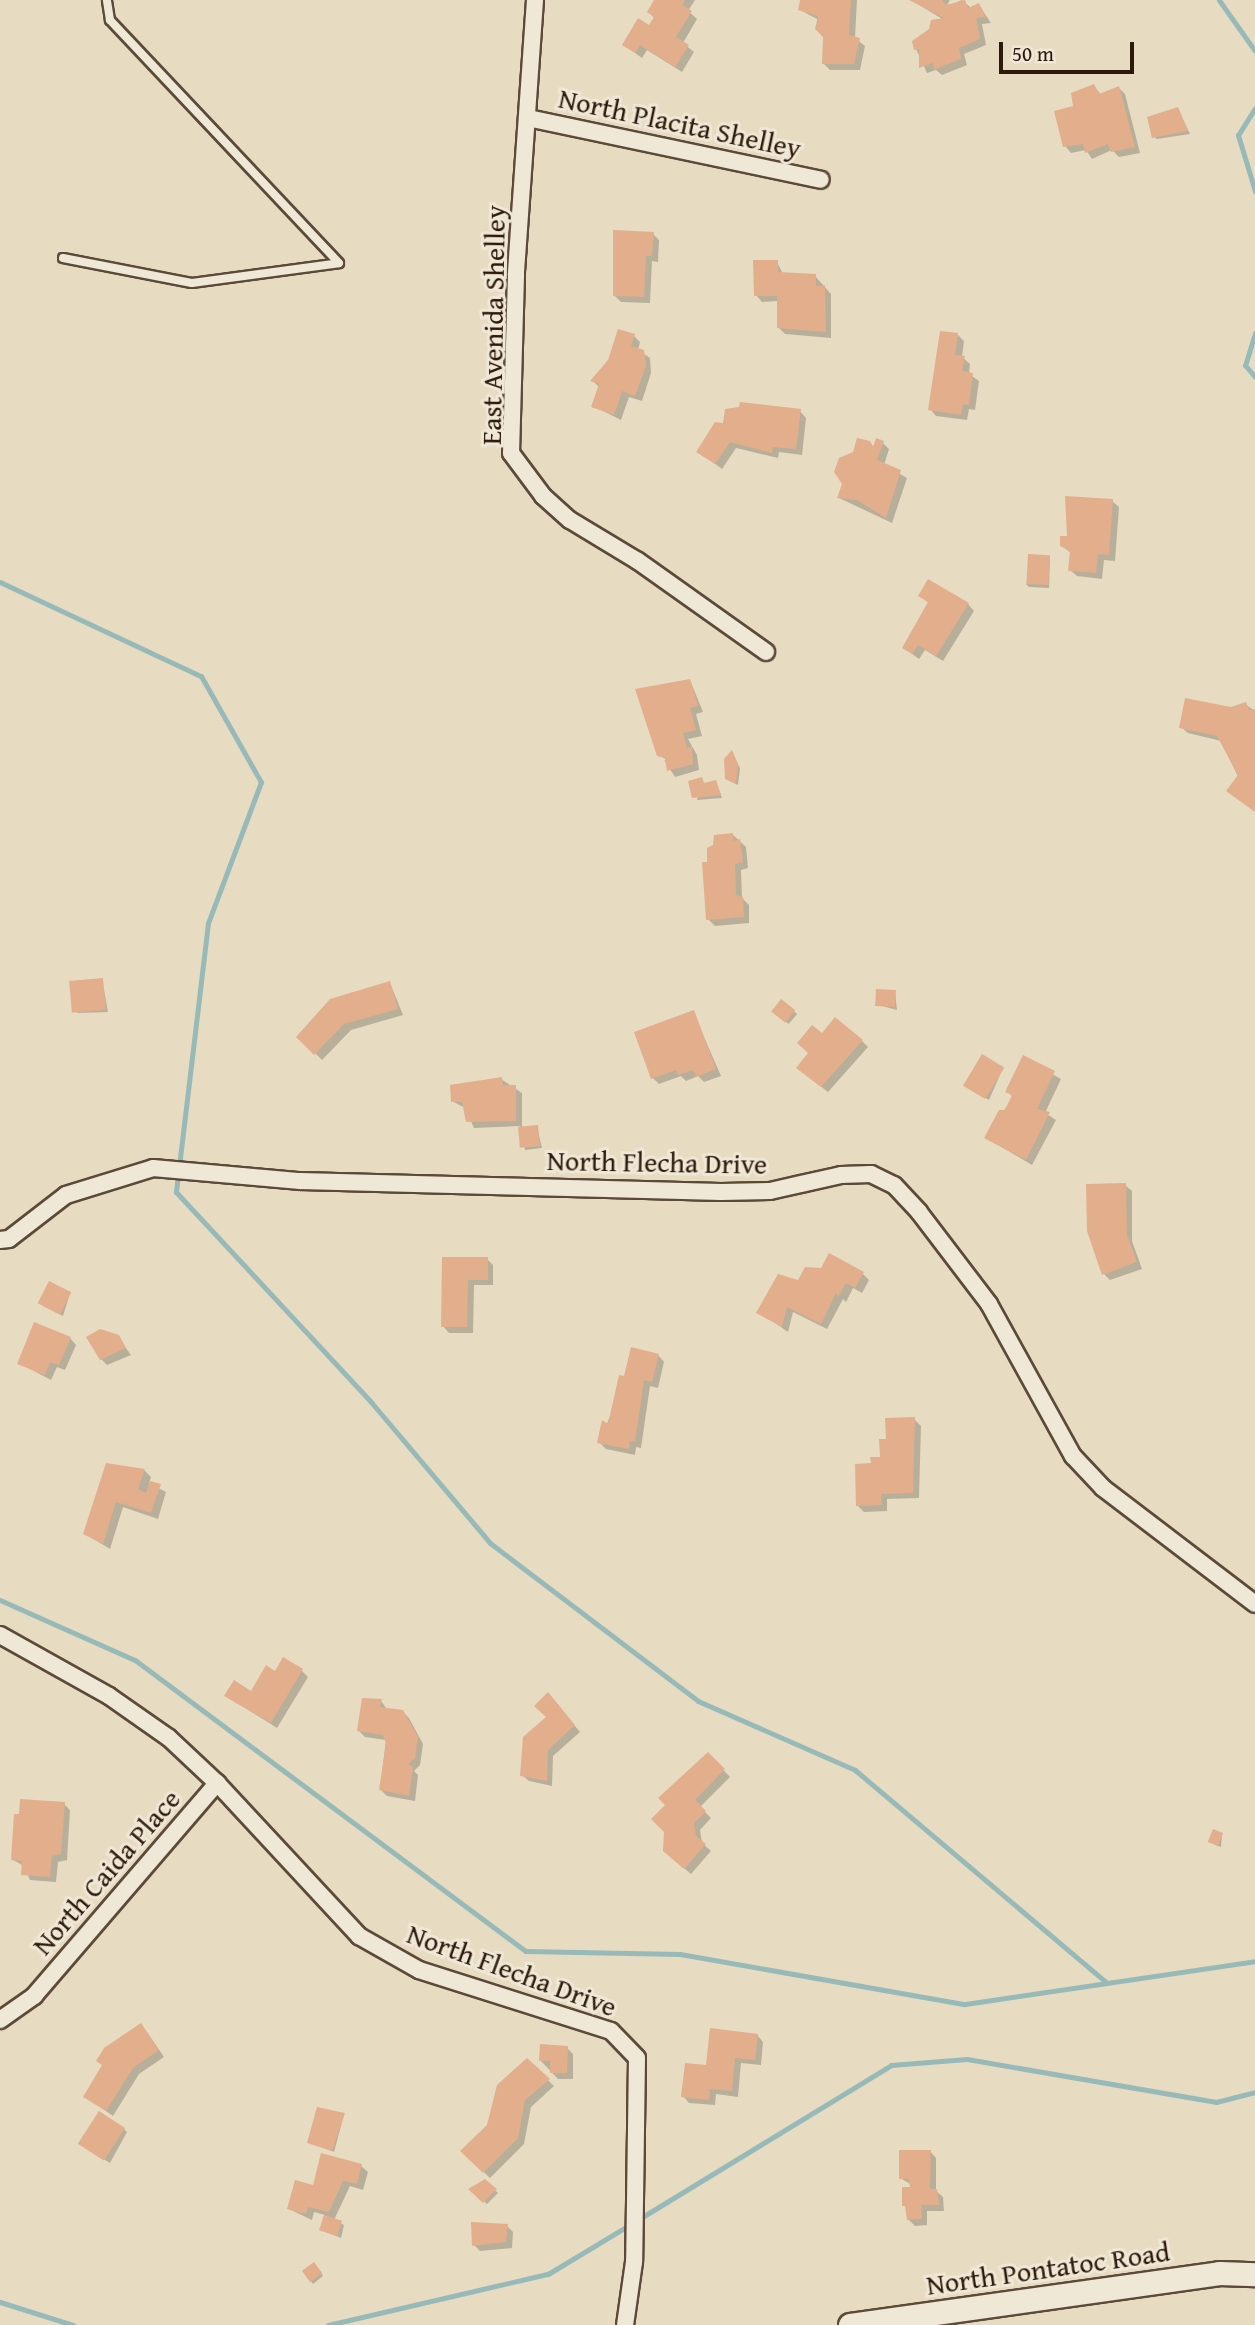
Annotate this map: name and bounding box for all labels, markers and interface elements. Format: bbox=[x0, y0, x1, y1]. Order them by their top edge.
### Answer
scale bar bbox=[1003, 28, 1138, 72]
text: 50 m bbox=[1012, 38, 1054, 69]
street label: North Placita Shelley bbox=[556, 81, 804, 165]
street label: East Avenida Shelley bbox=[474, 205, 512, 445]
street label: North Flecha Drive bbox=[546, 1143, 768, 1181]
street label: North Caida Place bbox=[25, 1782, 187, 1962]
street label: North Flecha Drive bbox=[403, 1917, 621, 2023]
street label: North Pontatoc Road bbox=[924, 2234, 1172, 2302]

